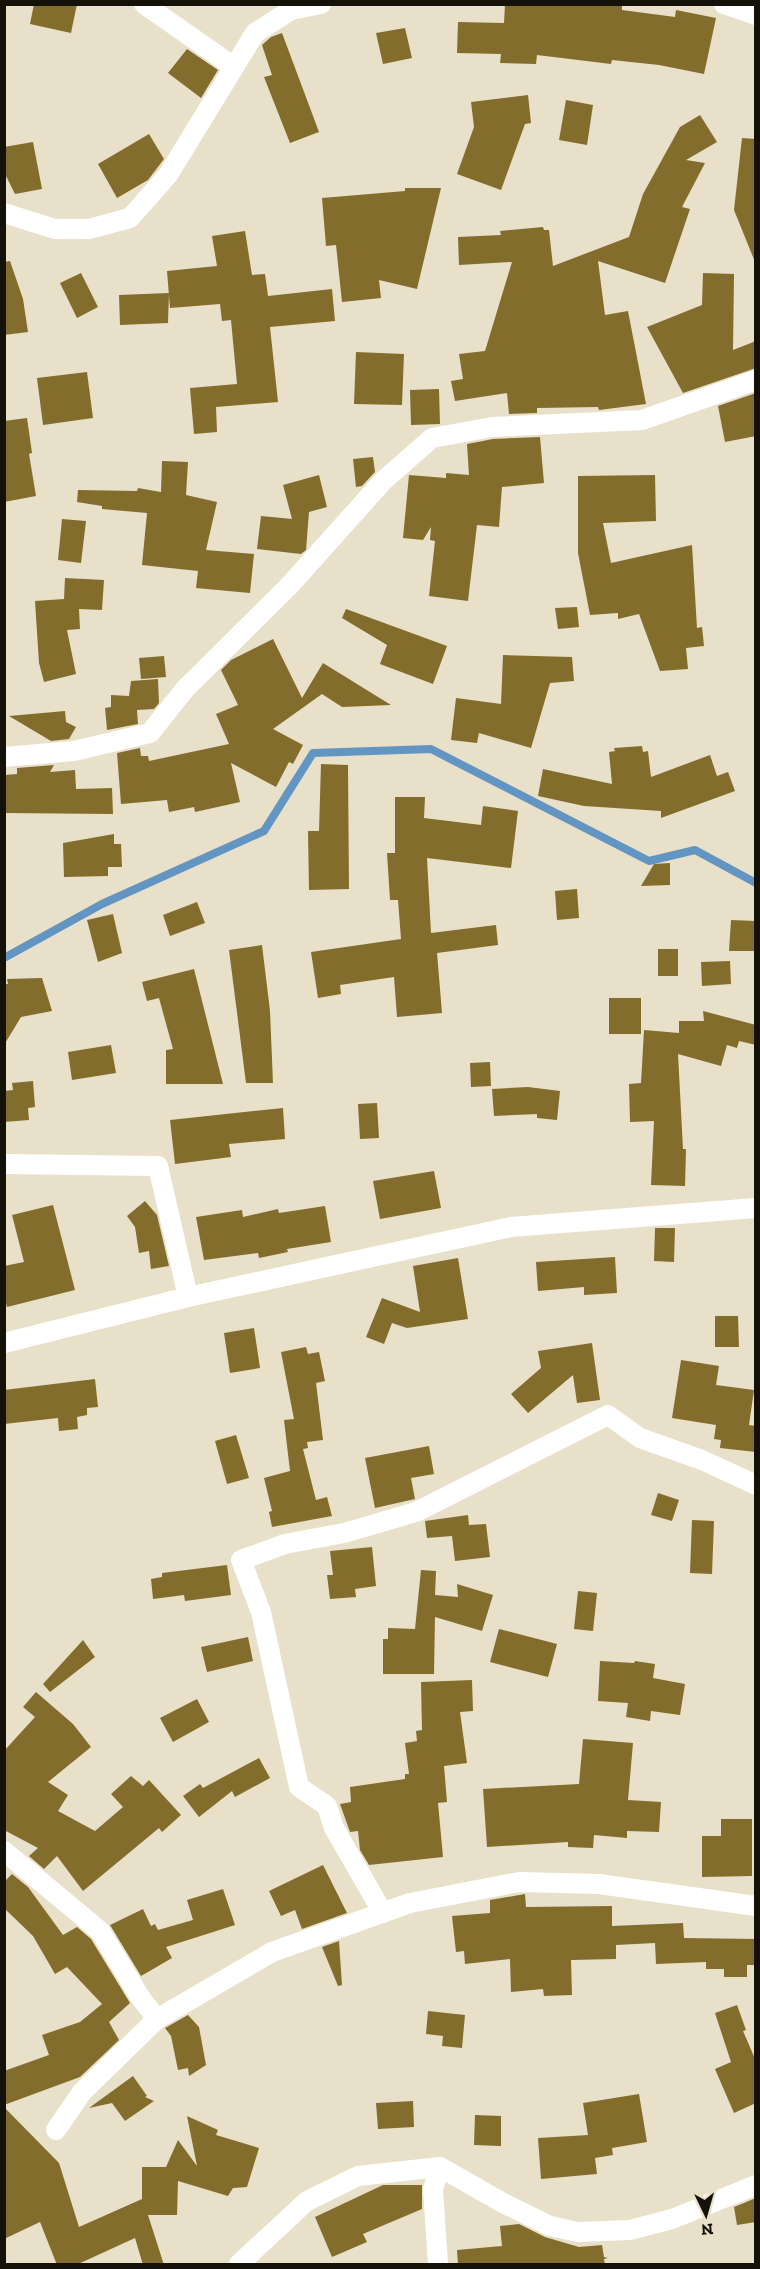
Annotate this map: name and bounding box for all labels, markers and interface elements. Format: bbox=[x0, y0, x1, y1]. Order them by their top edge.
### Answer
north arrow bbox=[676, 2185, 736, 2245]
text: N bbox=[700, 2219, 714, 2239]

